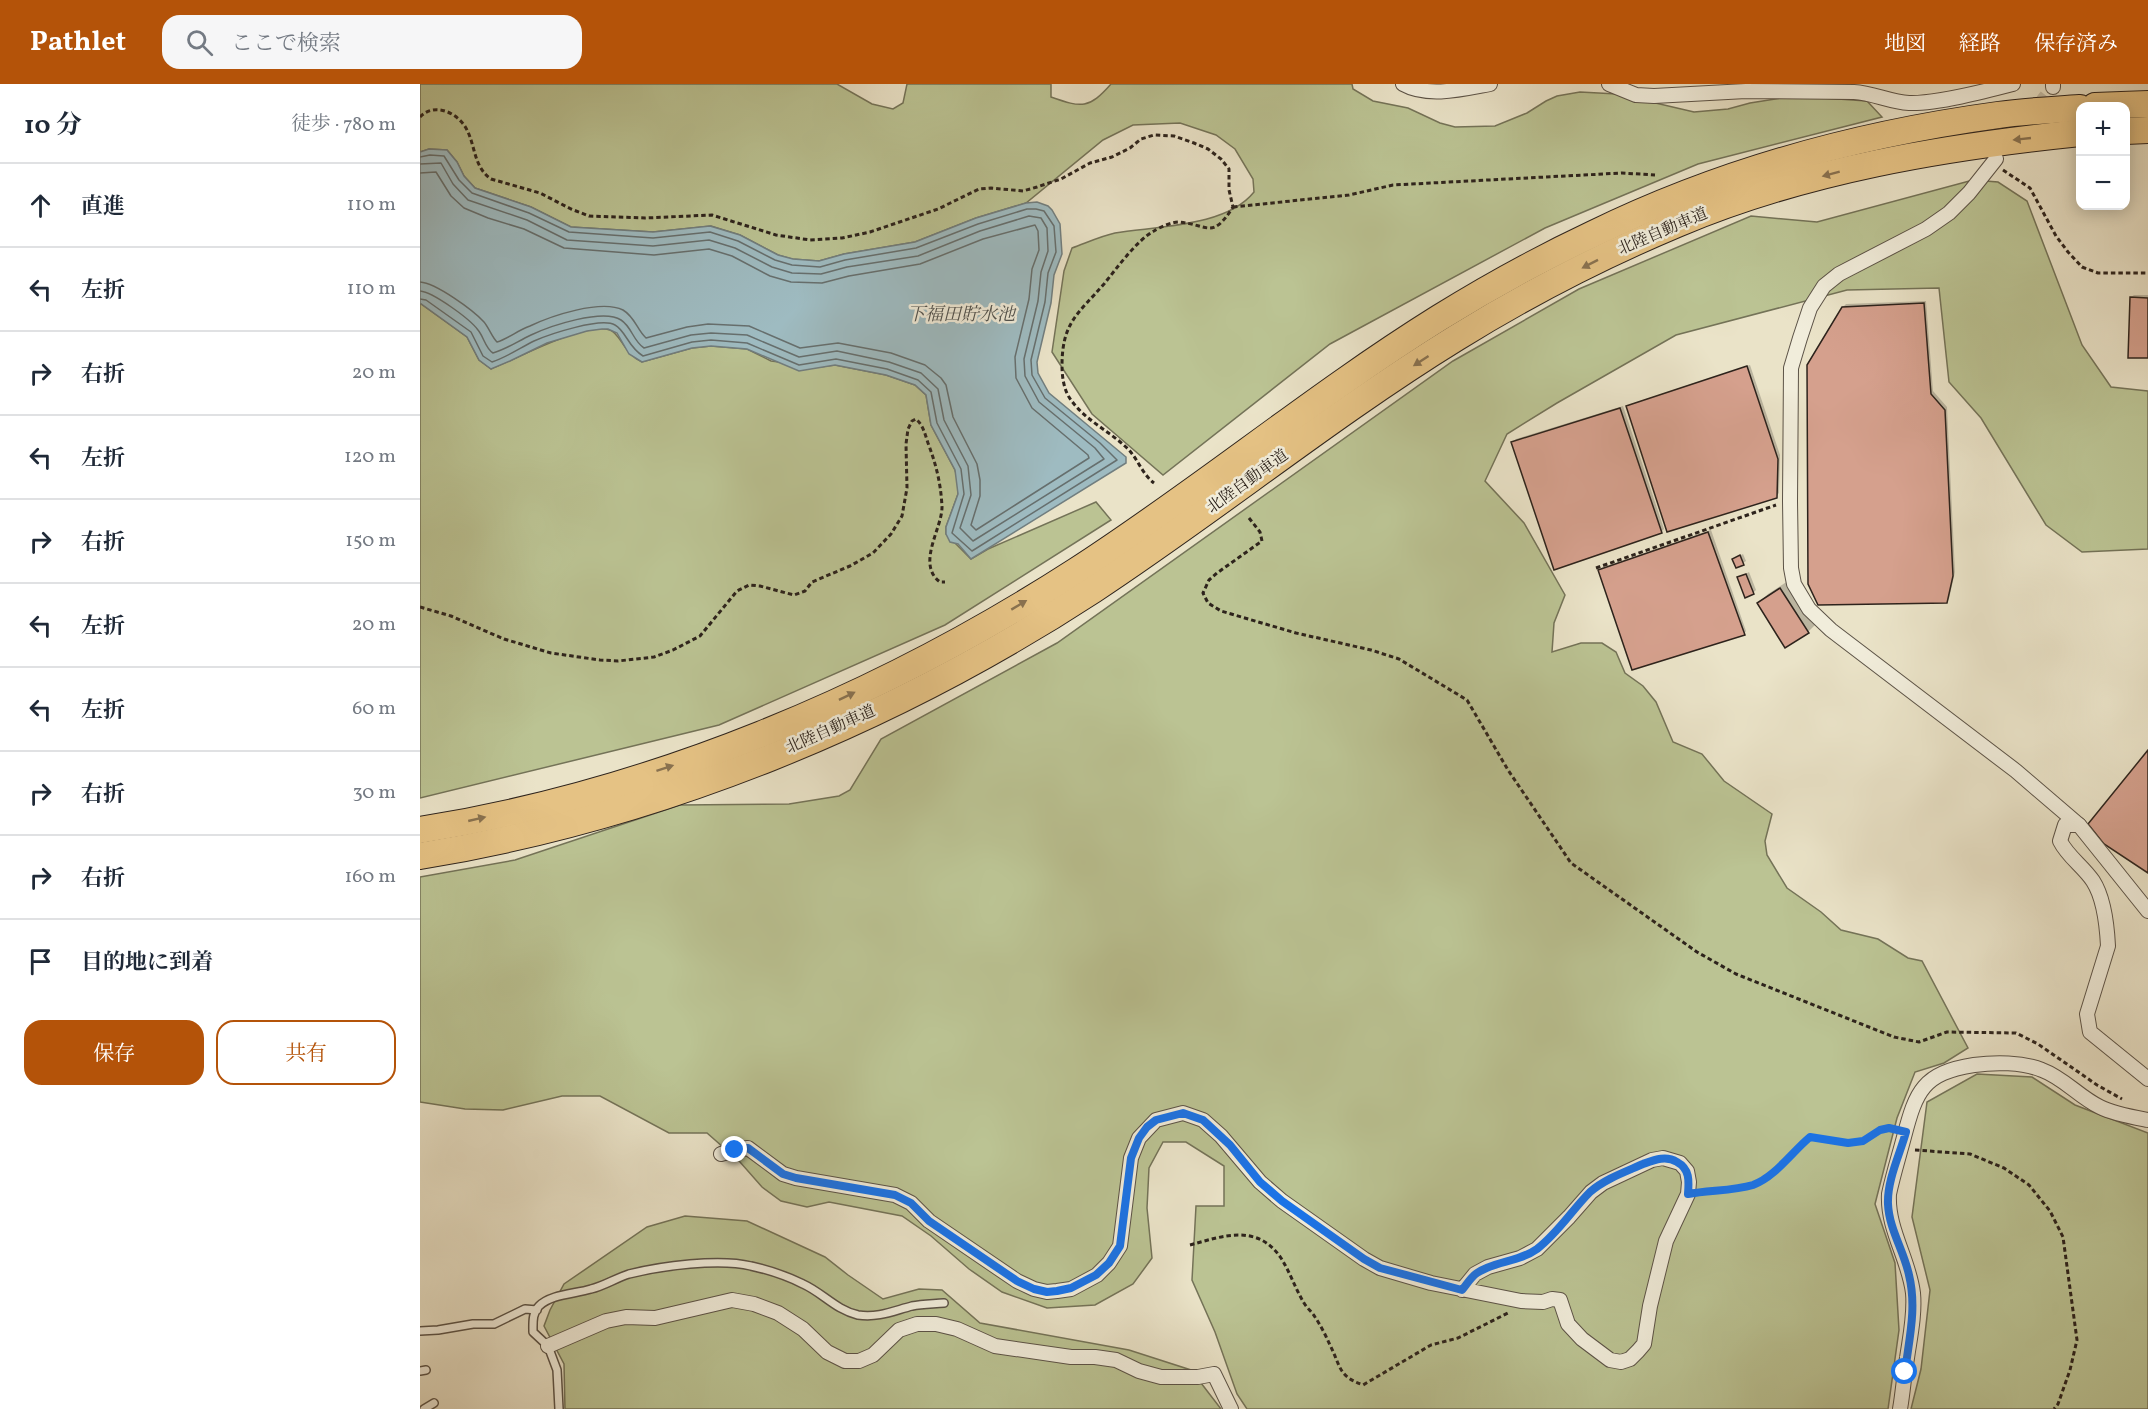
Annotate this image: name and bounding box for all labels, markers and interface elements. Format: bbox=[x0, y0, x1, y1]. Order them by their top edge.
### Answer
search box bbox=[162, 15, 582, 69]
text: Pathlet bbox=[30, 23, 126, 62]
icon: search bbox=[183, 26, 216, 59]
text: ここで検索 bbox=[231, 29, 341, 60]
text: 地図 bbox=[1884, 30, 1926, 59]
text: 経路 bbox=[1959, 30, 2001, 59]
text: 保存済み bbox=[2034, 30, 2118, 59]
map controls bbox=[2076, 102, 2130, 210]
button: + bbox=[2076, 102, 2130, 156]
text: 10 分 bbox=[24, 108, 82, 144]
text: 徒歩 · 780 m bbox=[291, 111, 396, 139]
one-way arrow bbox=[2013, 134, 2032, 144]
button: − bbox=[2076, 156, 2130, 210]
one-way arrow bbox=[1822, 170, 1840, 179]
icon: ahead bbox=[24, 189, 57, 222]
text: 110 m bbox=[347, 191, 396, 219]
text: 直進 bbox=[81, 192, 125, 223]
street label: 北陸自動車道 bbox=[1615, 203, 1711, 261]
one-way arrow bbox=[1581, 259, 1598, 269]
icon: left bbox=[24, 273, 57, 306]
text: 110 m bbox=[347, 275, 396, 303]
text: 左折 bbox=[81, 276, 125, 307]
water label: 下福田貯水池 bbox=[907, 303, 1017, 328]
one-way arrow bbox=[1413, 355, 1429, 367]
icon: right bbox=[24, 357, 57, 390]
text: 20 m bbox=[352, 359, 396, 387]
text: 右折 bbox=[81, 360, 125, 391]
icon: left bbox=[24, 441, 57, 474]
text: 120 m bbox=[344, 443, 396, 471]
text: 左折 bbox=[81, 444, 125, 475]
street label: 北陸自動車道 bbox=[1203, 445, 1293, 519]
icon: right bbox=[24, 525, 57, 558]
text: 150 m bbox=[345, 527, 396, 555]
text: 右折 bbox=[81, 528, 125, 559]
one-way arrow bbox=[1011, 600, 1027, 611]
icon: left bbox=[24, 609, 57, 642]
text: 20 m bbox=[352, 611, 396, 639]
text: 左折 bbox=[81, 612, 125, 643]
one-way arrow bbox=[838, 691, 855, 701]
icon: left bbox=[24, 693, 57, 726]
text: 60 m bbox=[352, 695, 396, 723]
text: 左折 bbox=[81, 696, 125, 727]
street label: 北陸自動車道 bbox=[783, 700, 879, 760]
one-way arrow bbox=[656, 763, 674, 772]
icon: right bbox=[24, 777, 57, 810]
text: 30 m bbox=[352, 779, 396, 807]
text: 右折 bbox=[81, 780, 125, 811]
one-way arrow bbox=[468, 814, 487, 824]
icon: right bbox=[24, 861, 57, 894]
text: 160 m bbox=[344, 863, 396, 891]
text: 右折 bbox=[81, 864, 125, 895]
icon: arrive bbox=[24, 945, 57, 978]
text: 目的地に到着 bbox=[81, 948, 213, 979]
button: 保存 bbox=[24, 1020, 204, 1085]
button: 共有 bbox=[216, 1020, 396, 1085]
route end bbox=[721, 1136, 747, 1162]
route start bbox=[1891, 1358, 1917, 1384]

